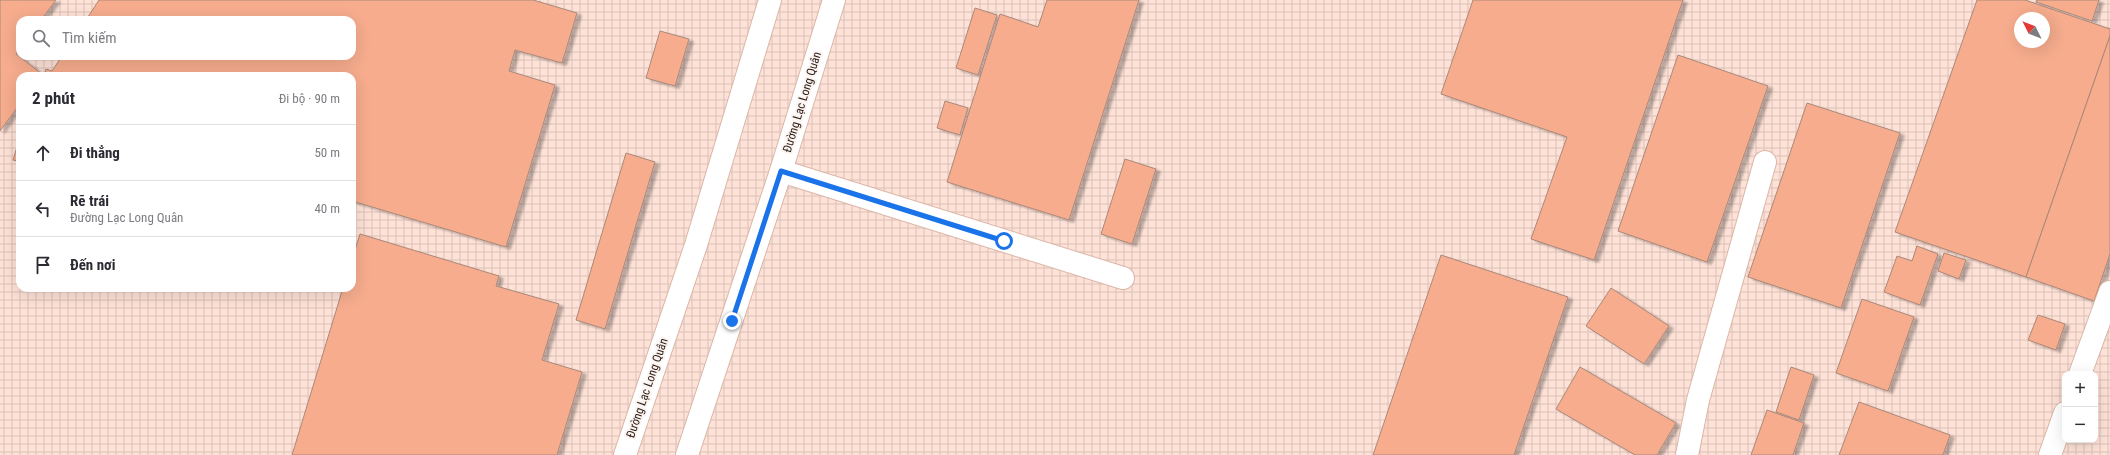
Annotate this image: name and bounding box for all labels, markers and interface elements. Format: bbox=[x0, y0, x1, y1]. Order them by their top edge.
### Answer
north arrow bbox=[2014, 12, 2050, 48]
search box bbox=[16, 16, 356, 60]
icon: search bbox=[30, 27, 52, 49]
text: Tìm kiếm bbox=[62, 29, 117, 47]
street label: Đường Lạc Long Quân bbox=[780, 50, 824, 154]
text: 2 phút bbox=[32, 88, 75, 108]
text: Đi bộ · 90 m bbox=[279, 91, 340, 106]
icon: ahead bbox=[32, 142, 54, 164]
text: Đi thẳng bbox=[70, 144, 120, 162]
text: 50 m bbox=[314, 145, 340, 160]
text: Rẽ trái bbox=[70, 192, 109, 210]
icon: left bbox=[32, 198, 54, 220]
text: 40 m bbox=[314, 201, 340, 216]
text: Đường Lạc Long Quân bbox=[70, 210, 183, 225]
route start bbox=[995, 232, 1013, 250]
icon: arrive bbox=[32, 254, 54, 276]
text: Đến nơi bbox=[70, 256, 116, 274]
route end bbox=[723, 312, 741, 330]
street label: Đường Lạc Long Quân bbox=[623, 336, 671, 440]
map controls bbox=[2062, 371, 2098, 443]
button: + bbox=[2062, 371, 2098, 407]
button: − bbox=[2062, 407, 2098, 443]

